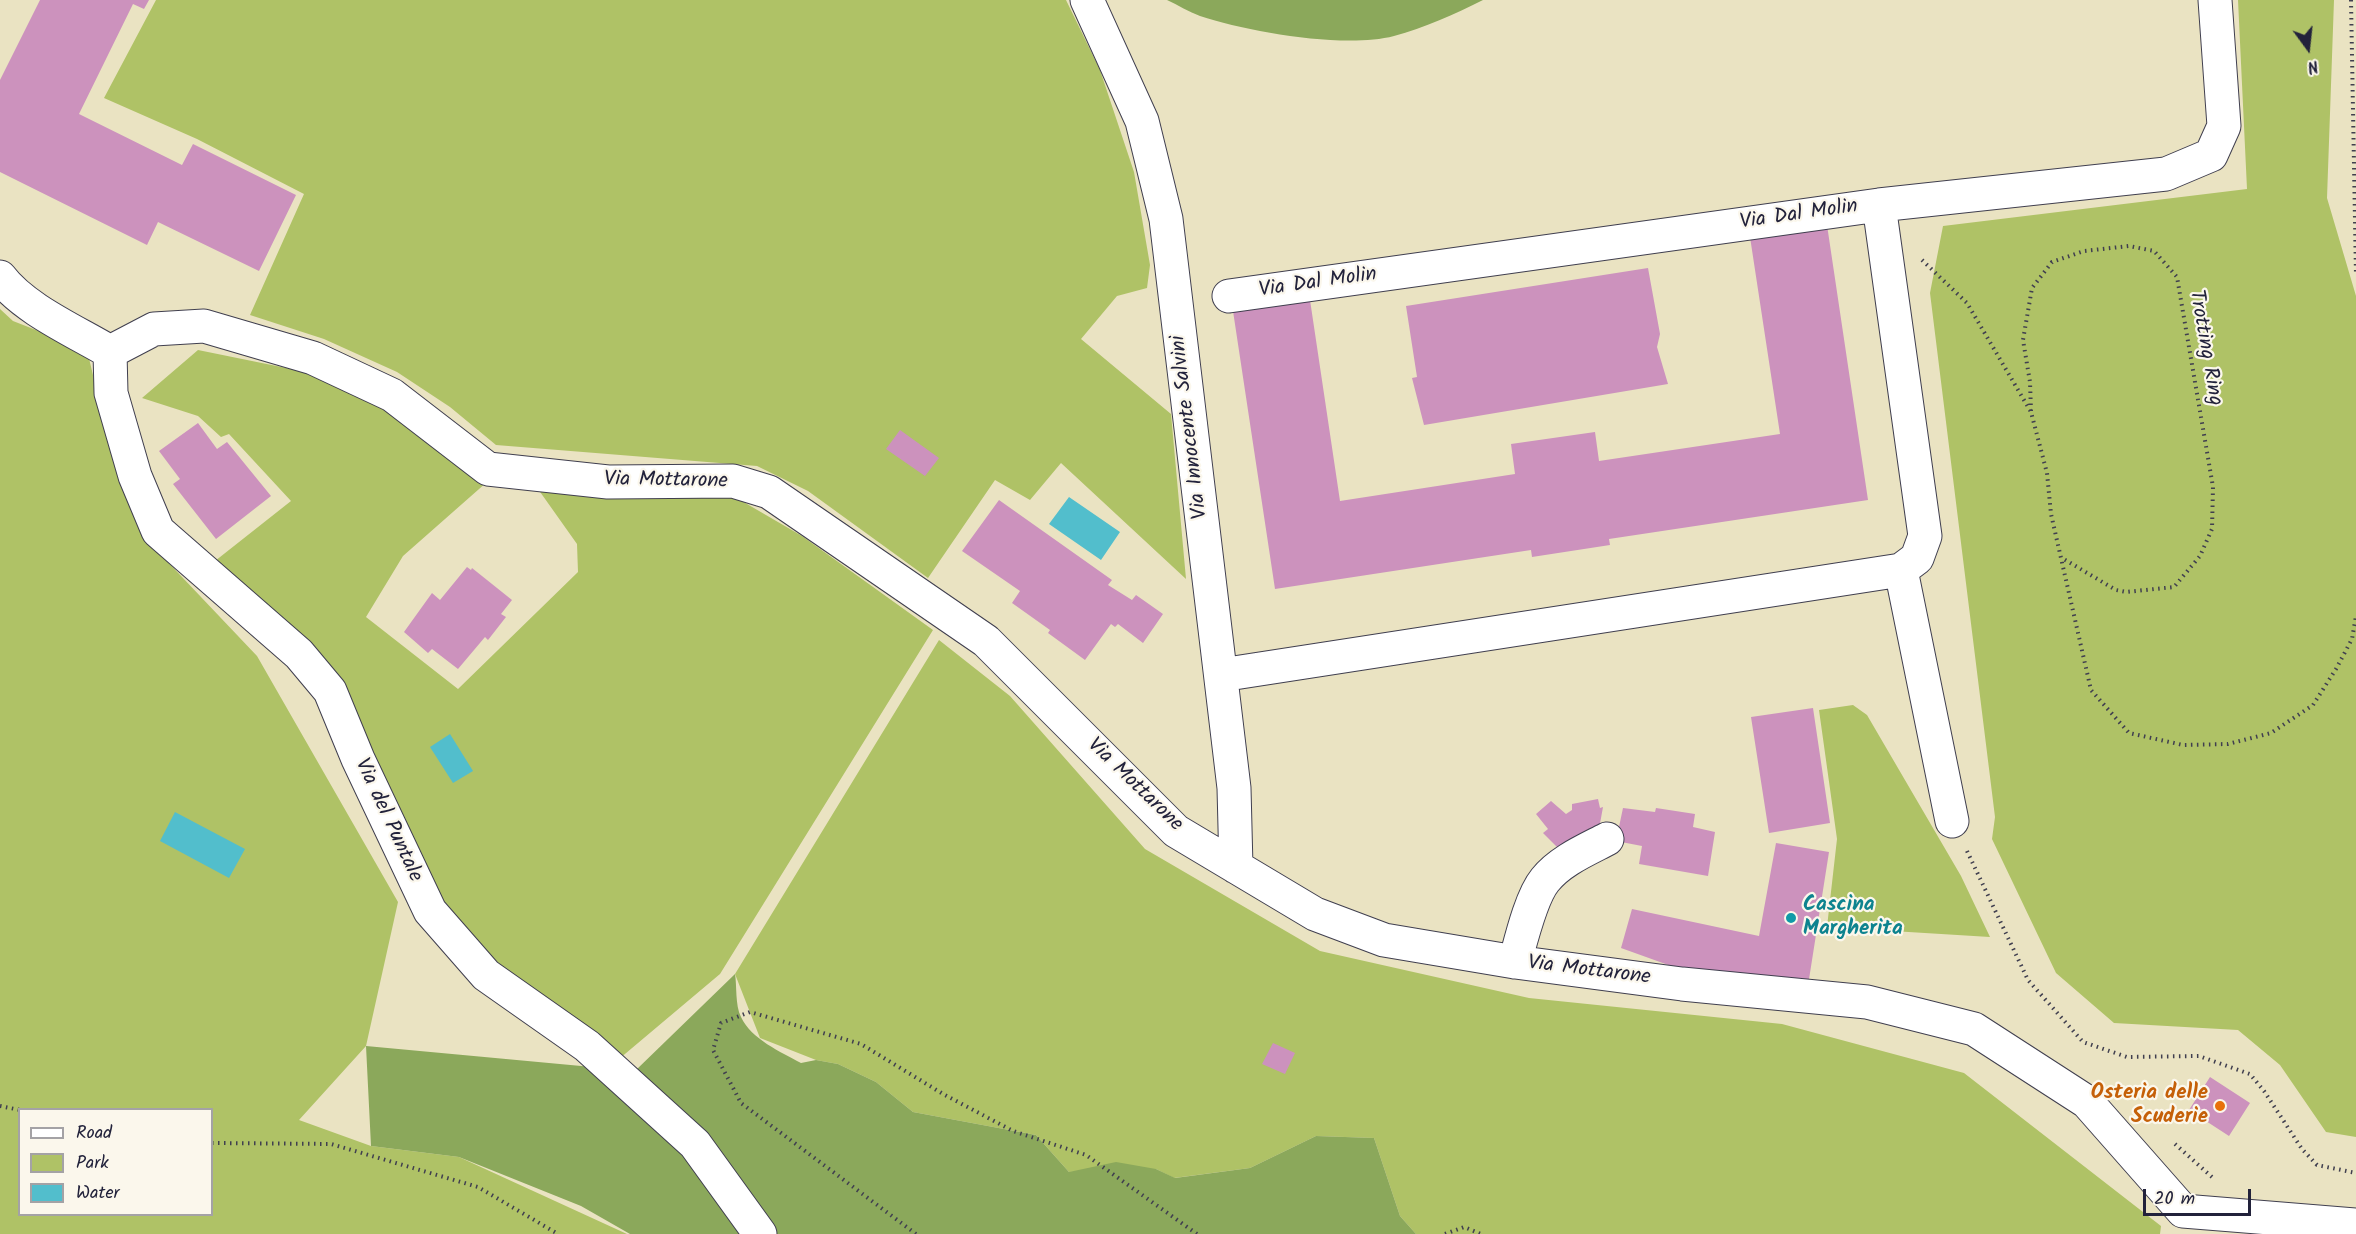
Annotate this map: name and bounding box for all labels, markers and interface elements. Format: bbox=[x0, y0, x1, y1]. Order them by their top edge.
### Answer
north arrow bbox=[2278, 18, 2338, 78]
text: N bbox=[2305, 52, 2321, 79]
street label: Via Dal Molin bbox=[1738, 195, 1860, 237]
street label: Via Dal Molin bbox=[1257, 263, 1379, 305]
street label: Trotting Ring bbox=[2181, 288, 2227, 408]
street label: Via Innocente Salvini bbox=[1167, 334, 1215, 520]
street label: Via Mottarone bbox=[604, 468, 728, 496]
street label: Via Mottarone bbox=[1081, 734, 1187, 838]
street label: Via del Puntale bbox=[347, 755, 427, 887]
place label: Cascina Margherita bbox=[1803, 893, 1903, 943]
marker: Cascina Margherita bbox=[1784, 911, 1798, 925]
street label: Via Mottarone bbox=[1526, 952, 1652, 992]
place label: Osteria delle Scuderie bbox=[2091, 1081, 2208, 1131]
marker: Osteria delle Scuderie bbox=[2213, 1099, 2227, 1113]
legend bbox=[18, 1108, 213, 1216]
text: Road bbox=[76, 1119, 112, 1148]
text: Park bbox=[76, 1149, 109, 1178]
scale bar bbox=[2146, 1177, 2254, 1215]
text: Water bbox=[76, 1179, 120, 1208]
text: 20 m bbox=[2154, 1185, 2195, 1214]

